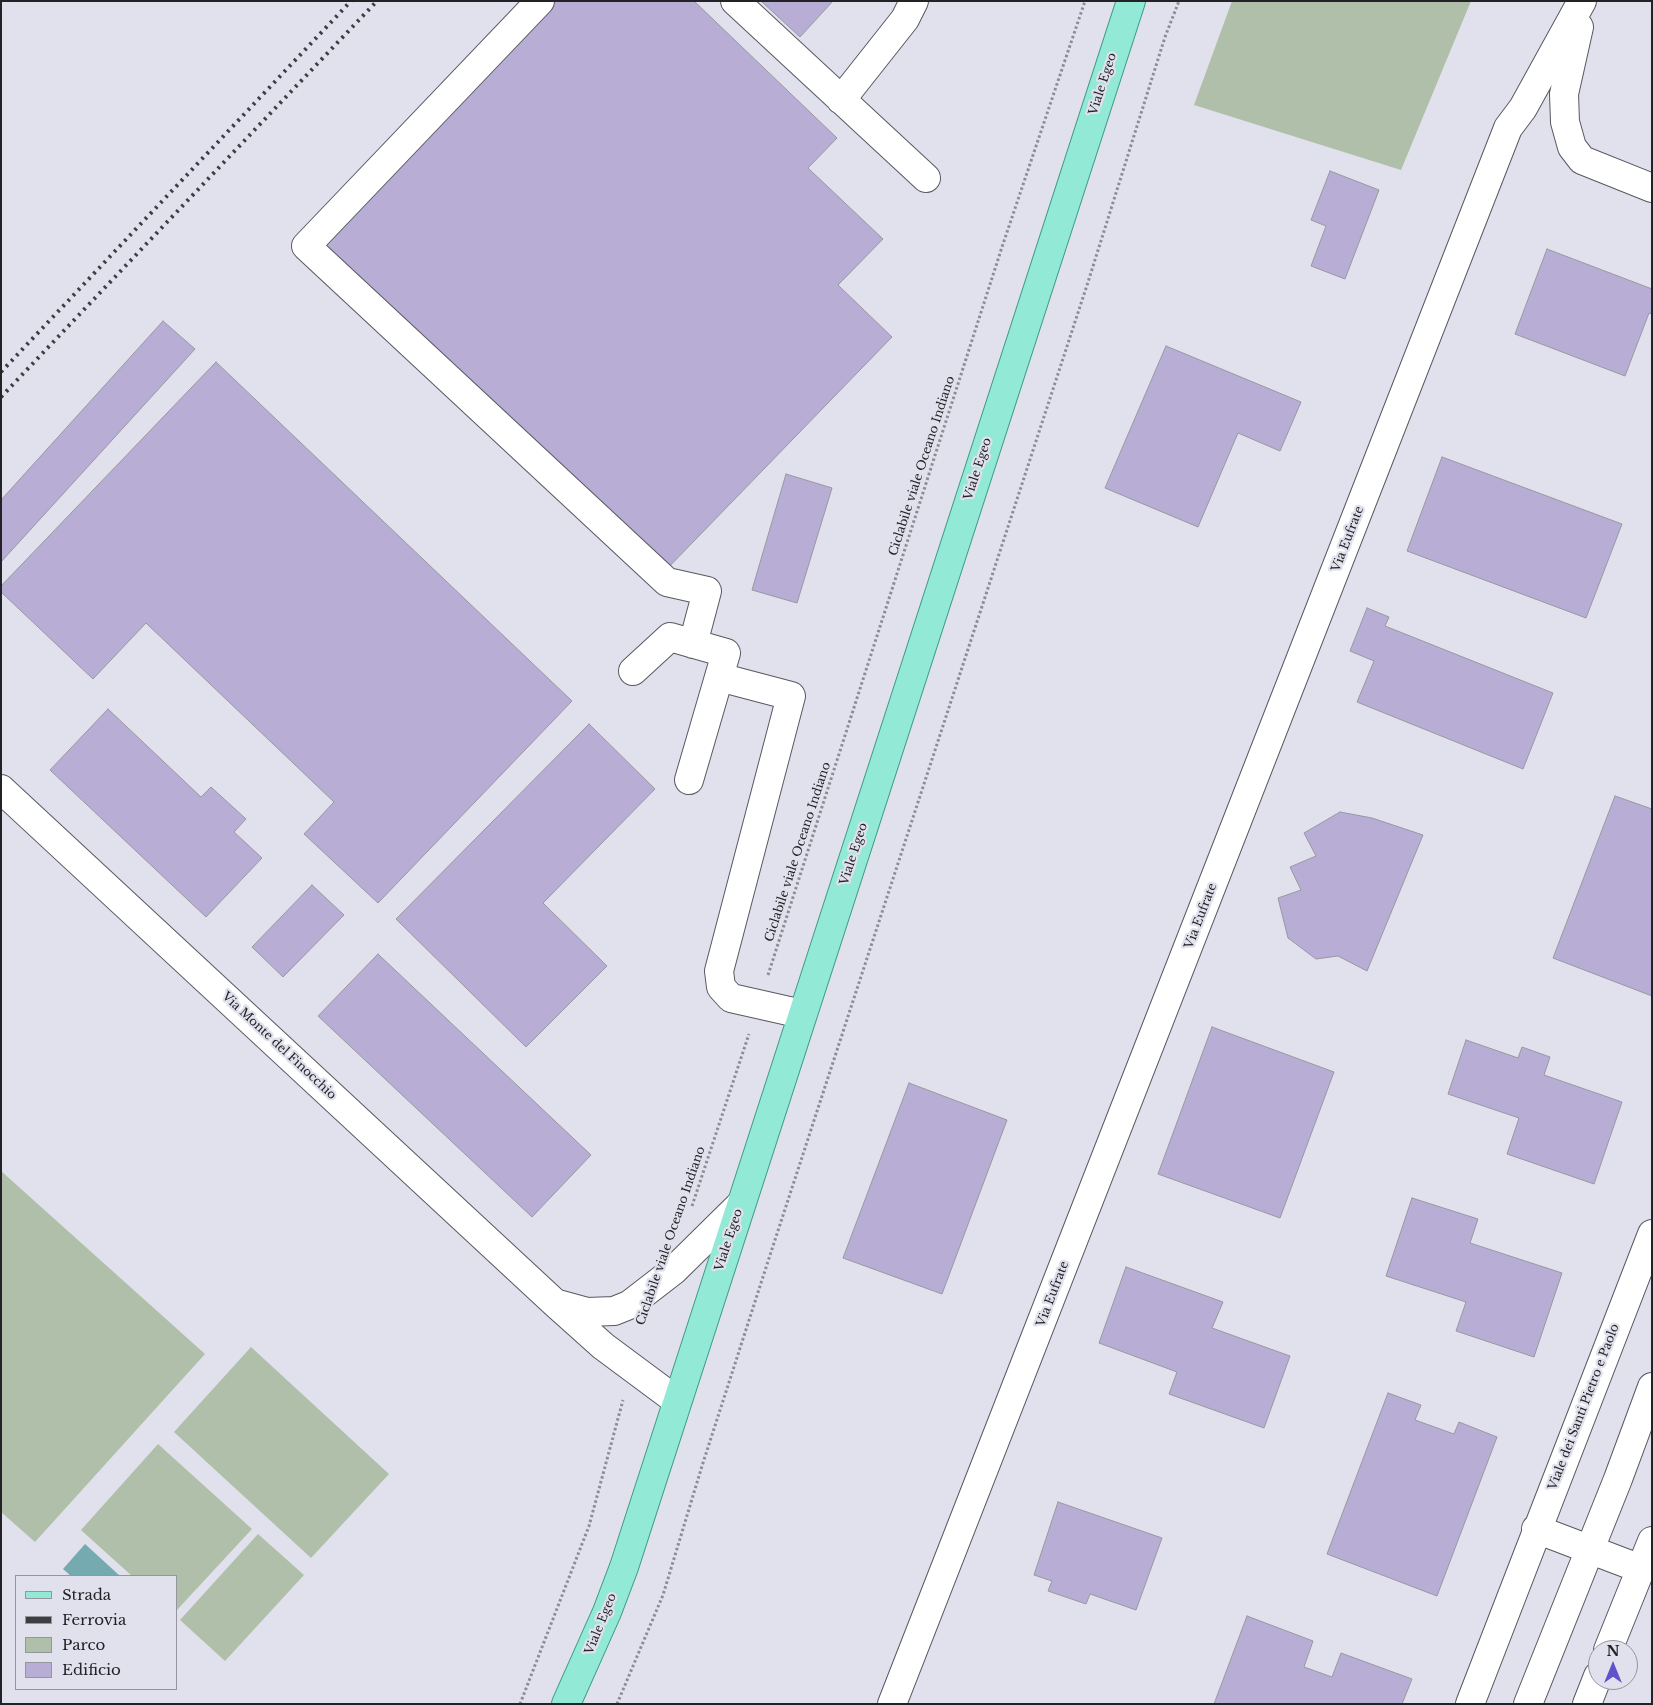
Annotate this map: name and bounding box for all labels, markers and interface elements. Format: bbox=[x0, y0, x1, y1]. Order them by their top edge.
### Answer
street label: Viale Egeo bbox=[1086, 51, 1120, 117]
street label: Ciclabile viale Oceano Indiano bbox=[886, 374, 958, 558]
street label: Viale Egeo bbox=[961, 436, 995, 502]
street label: Via Eufrate bbox=[1329, 504, 1367, 574]
street label: Ciclabile viale Oceano Indiano bbox=[762, 760, 834, 944]
street label: Viale Egeo bbox=[837, 821, 871, 887]
street label: Via Eufrate bbox=[1182, 881, 1220, 951]
street label: Via Monte del Finocchio bbox=[219, 989, 339, 1103]
street label: Ciclabile viale Oceano Indiano bbox=[634, 1145, 708, 1327]
street label: Viale Egeo bbox=[712, 1207, 746, 1273]
street label: Via Eufrate bbox=[1034, 1259, 1072, 1329]
street label: Viale dei Santi Pietro e Paolo bbox=[1546, 1322, 1622, 1492]
legend bbox=[15, 1575, 178, 1690]
text: Strada bbox=[62, 1585, 111, 1604]
street label: Viale Egeo bbox=[582, 1591, 620, 1657]
text: Ferrovia bbox=[62, 1610, 126, 1629]
text: Parco bbox=[62, 1635, 105, 1654]
north arrow bbox=[1588, 1640, 1638, 1690]
text: N bbox=[1606, 1642, 1620, 1660]
text: Edificio bbox=[62, 1660, 121, 1679]

